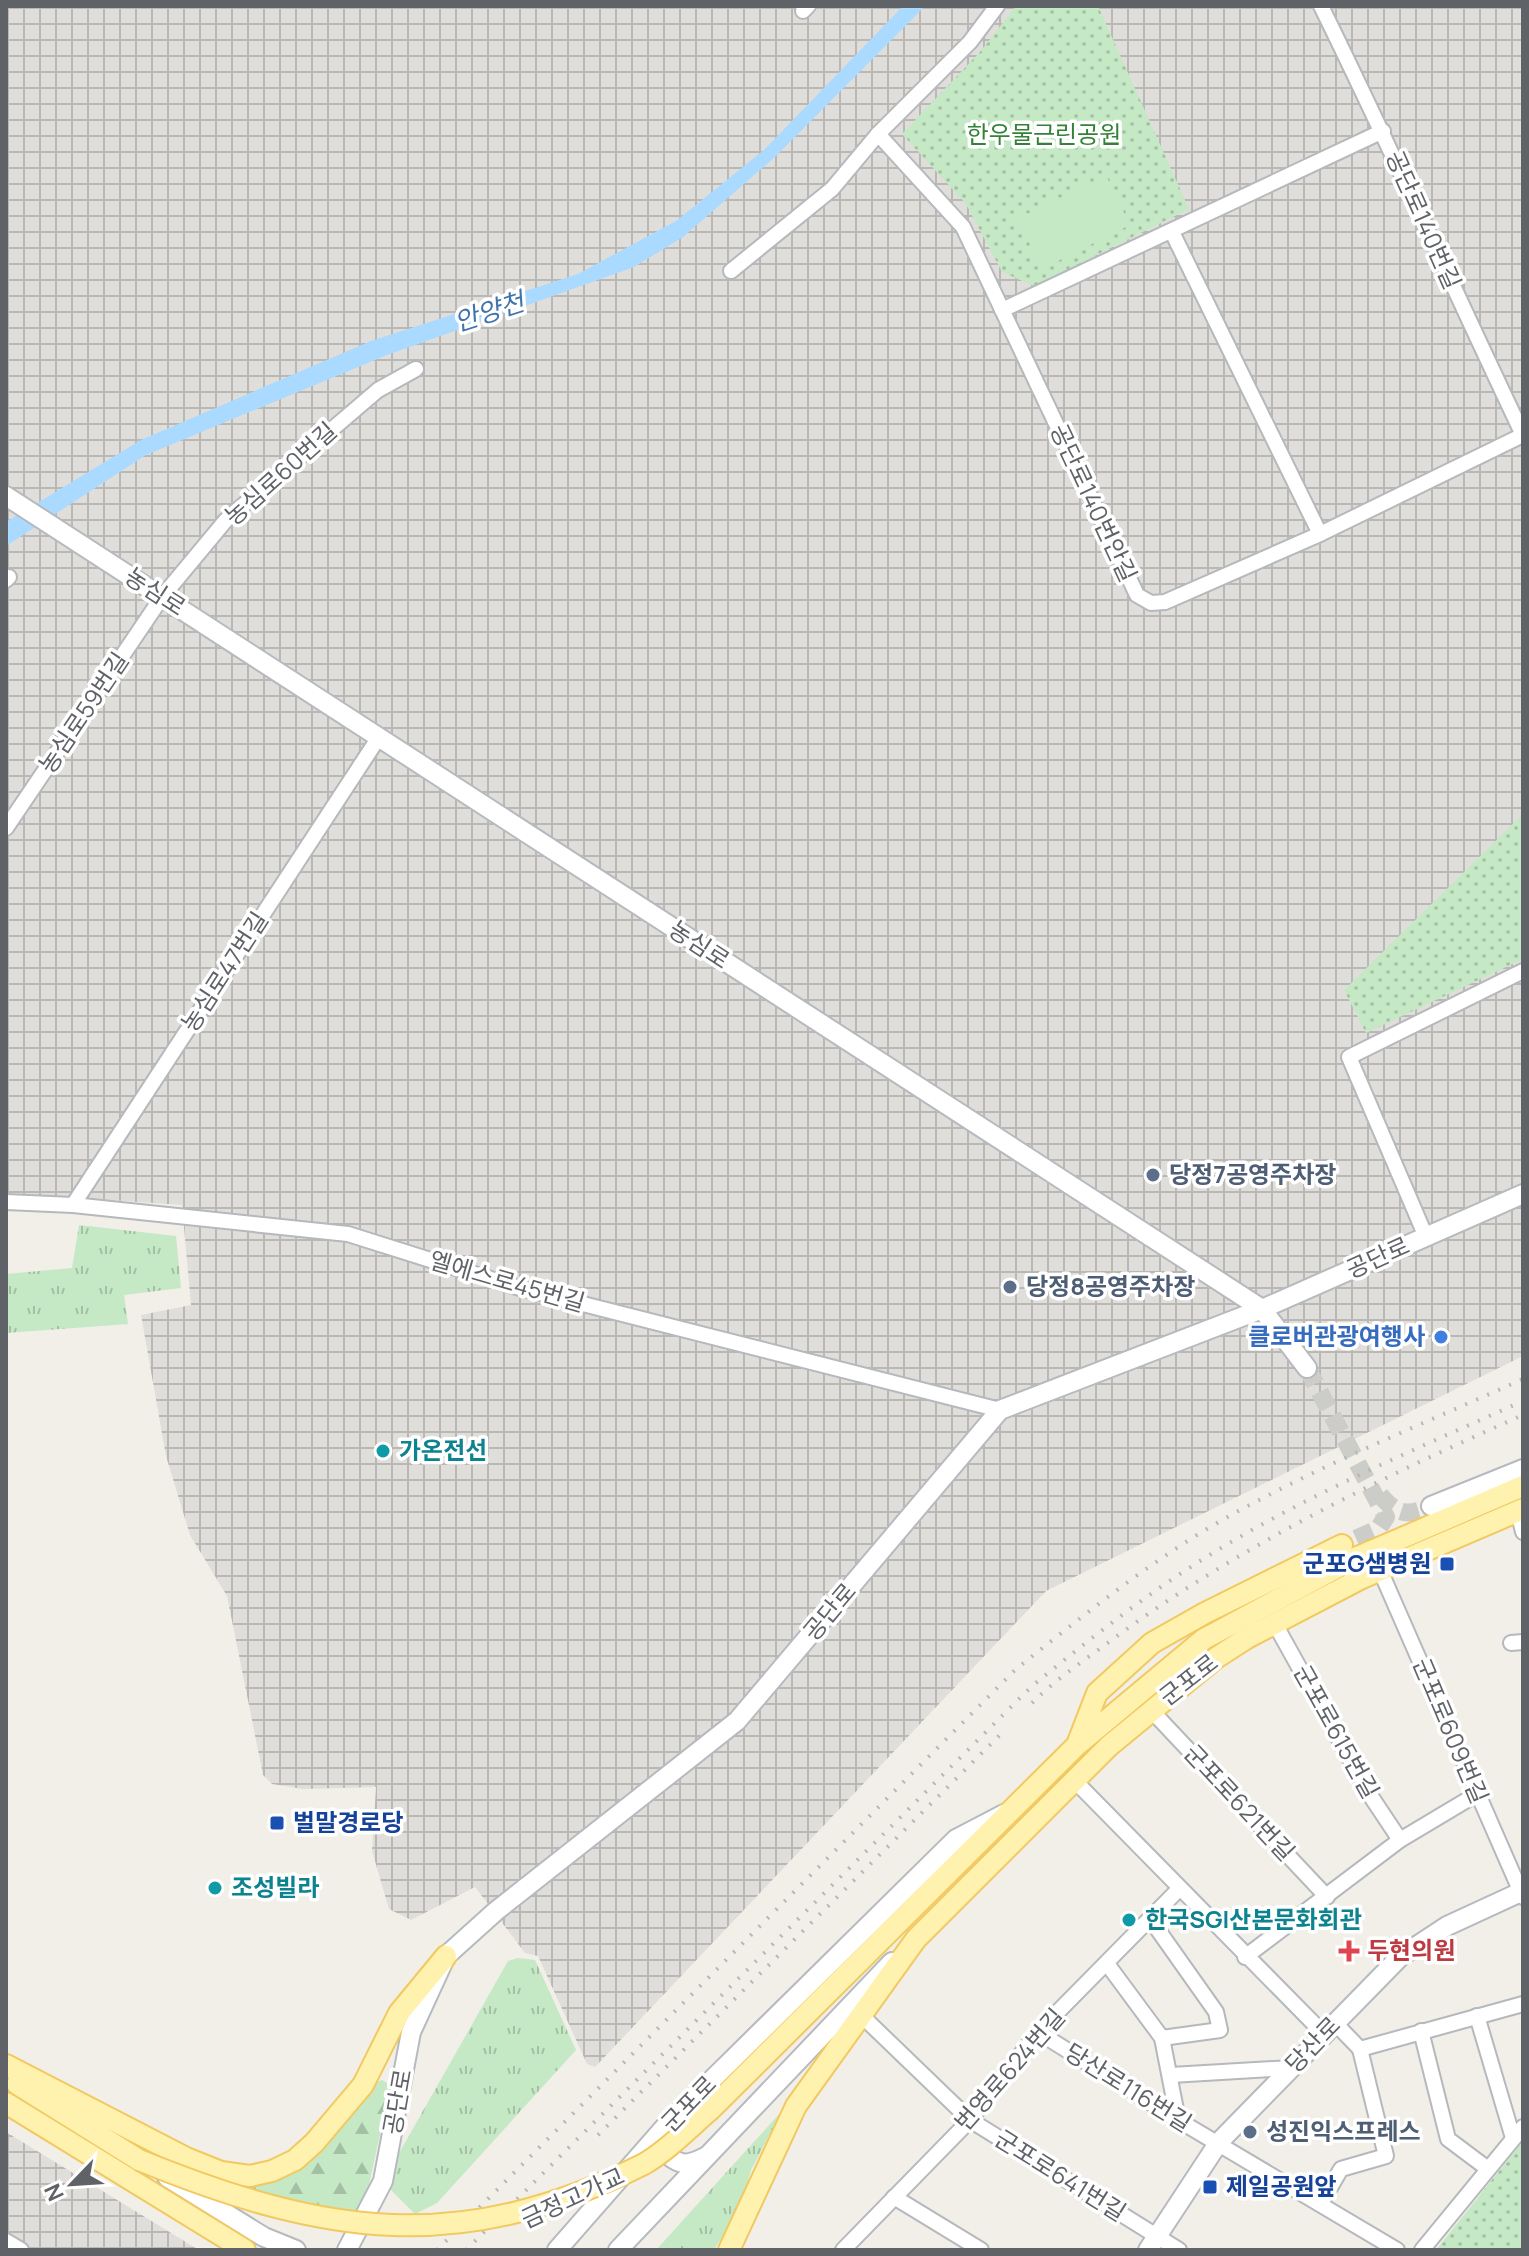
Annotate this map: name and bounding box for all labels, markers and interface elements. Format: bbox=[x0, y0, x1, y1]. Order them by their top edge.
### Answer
park label: 한우물근린공원 bbox=[967, 117, 1121, 150]
street label: 공단로140번길 bbox=[1379, 145, 1470, 294]
water label: 안양천 bbox=[449, 282, 531, 339]
street label: 농심로60번길 bbox=[217, 414, 343, 532]
street label: 공단로140번안길 bbox=[1043, 418, 1145, 587]
street label: 농심로 bbox=[119, 559, 193, 623]
street label: 농심로59번길 bbox=[30, 645, 135, 779]
street label: 농심로47번길 bbox=[173, 905, 275, 1037]
street label: 농심로 bbox=[663, 912, 737, 976]
place label: 당정7공영주차장 bbox=[1169, 1157, 1336, 1190]
marker: 당정7공영주차장 bbox=[1144, 1166, 1162, 1184]
street label: 공단로 bbox=[1340, 1228, 1414, 1285]
street label: 엘에스로45번길 bbox=[426, 1243, 589, 1319]
place label: 당정8공영주차장 bbox=[1026, 1269, 1195, 1302]
marker: 당정8공영주차장 bbox=[1001, 1278, 1019, 1296]
place label: 클로버관광여행사 bbox=[1248, 1319, 1425, 1352]
marker: 클로버관광여행사 bbox=[1432, 1328, 1450, 1346]
place label: 가온전선 bbox=[399, 1433, 487, 1466]
marker: 가온전선 bbox=[374, 1442, 392, 1460]
place label: 군포G샘병원 bbox=[1303, 1546, 1431, 1579]
marker: 군포G샘병원 bbox=[1438, 1555, 1456, 1573]
street label: 공단로 bbox=[795, 1575, 863, 1647]
street label: 군포로 bbox=[1152, 1645, 1224, 1712]
street label: 군포로609번길 bbox=[1406, 1653, 1497, 1808]
street label: 군포로615번길 bbox=[1287, 1658, 1388, 1804]
street label: 군포로621번길 bbox=[1177, 1736, 1303, 1867]
place label: 벌말경로당 bbox=[293, 1805, 403, 1838]
marker: 벌말경로당 bbox=[268, 1814, 286, 1832]
place label: 조성빌라 bbox=[231, 1870, 319, 1903]
marker: 조성빌라 bbox=[206, 1879, 224, 1897]
place label: 한국SGI산본문화회관 bbox=[1145, 1902, 1362, 1935]
marker: 한국SGI산본문화회관 bbox=[1120, 1911, 1138, 1929]
place label: 두현의원 bbox=[1367, 1933, 1455, 1966]
marker: 두현의원 bbox=[1338, 1940, 1360, 1962]
street label: 번영로624번길 bbox=[946, 2001, 1071, 2137]
street label: 당산로 bbox=[1277, 2009, 1347, 2079]
street label: 당산로116번길 bbox=[1059, 2035, 1199, 2139]
street label: 공단로 bbox=[375, 2066, 419, 2137]
street label: 군포로 bbox=[653, 2068, 723, 2138]
place label: 성진익스프레스 bbox=[1266, 2114, 1421, 2147]
street label: 군포로641번길 bbox=[989, 2121, 1133, 2228]
marker: 성진익스프레스 bbox=[1241, 2123, 1259, 2141]
north arrow bbox=[32, 2144, 112, 2224]
street label: 금정고가교 bbox=[515, 2158, 629, 2235]
place label: 제일공원앞 bbox=[1226, 2169, 1336, 2202]
marker: 제일공원앞 bbox=[1201, 2178, 1219, 2196]
text: N bbox=[37, 2179, 71, 2206]

